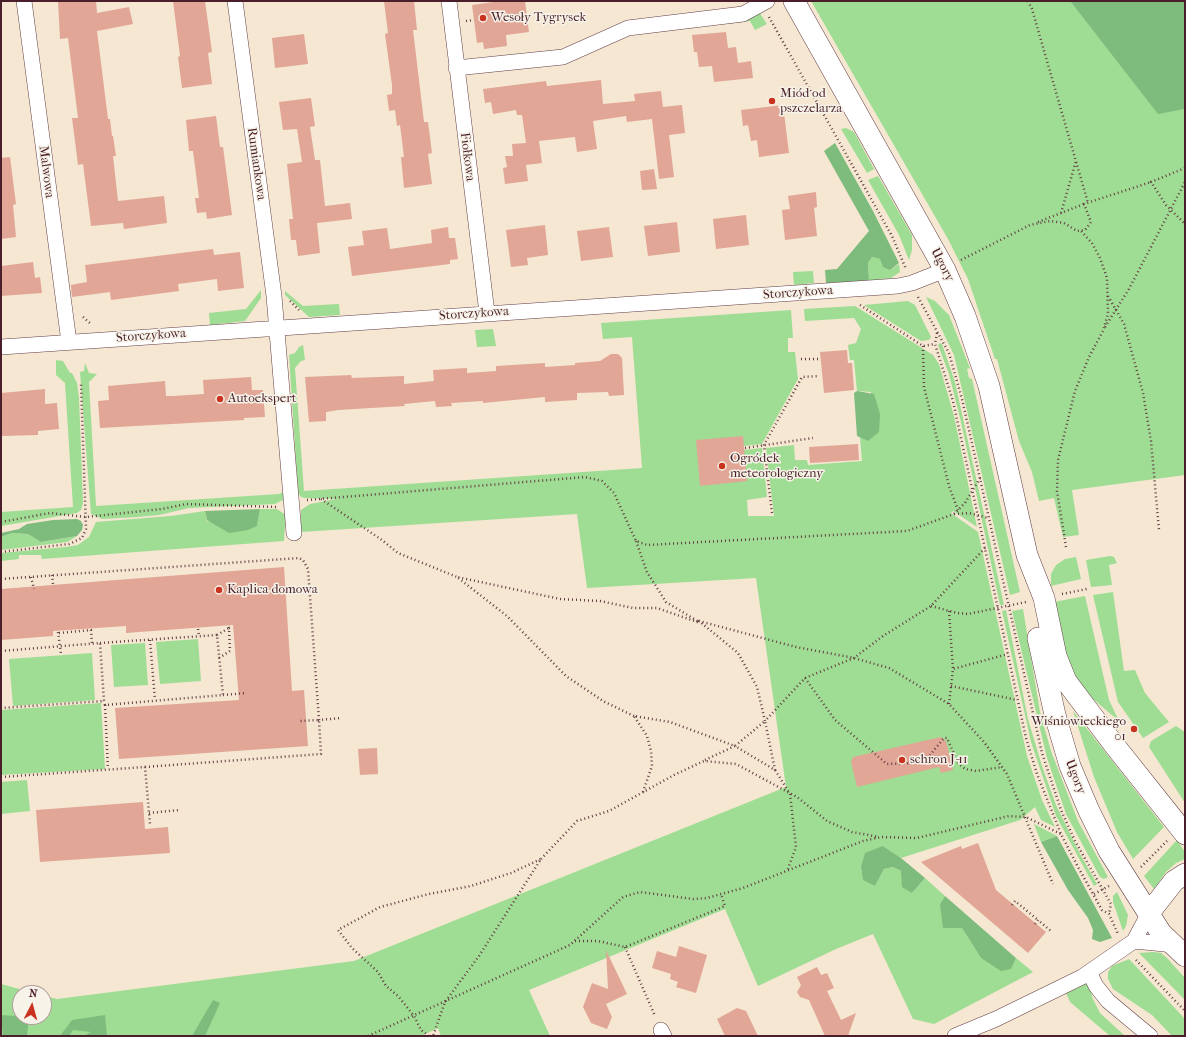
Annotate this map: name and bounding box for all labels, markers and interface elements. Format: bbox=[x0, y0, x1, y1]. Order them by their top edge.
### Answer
place label: Wesoły Tygrysek bbox=[491, 10, 586, 26]
marker: Wesoły Tygrysek bbox=[478, 13, 488, 23]
place label: Miód od pszczelarza bbox=[780, 86, 842, 117]
marker: Miód od pszczelarza bbox=[767, 96, 777, 106]
street label: Rumiankowa bbox=[243, 127, 269, 201]
street label: Fiołkowa bbox=[456, 132, 478, 182]
street label: Malwowa bbox=[35, 145, 57, 199]
street label: Ugory bbox=[927, 245, 957, 285]
street label: Storczykowa bbox=[763, 283, 833, 303]
street label: Storczykowa bbox=[439, 304, 509, 324]
street label: Storczykowa bbox=[116, 326, 186, 346]
place label: Autoekspert bbox=[228, 391, 296, 407]
marker: Autoekspert bbox=[215, 394, 225, 404]
place label: Ogródek meteorologiczny bbox=[730, 451, 823, 482]
marker: Ogródek meteorologiczny bbox=[717, 461, 727, 471]
place label: Kaplica domowa bbox=[227, 582, 318, 598]
marker: Kaplica domowa bbox=[214, 585, 224, 595]
place label: Wiśniowieckiego 01 bbox=[1031, 714, 1126, 745]
marker: Wiśniowieckiego 01 bbox=[1129, 724, 1139, 734]
place label: schron J-11 bbox=[910, 752, 968, 768]
marker: schron J-11 bbox=[897, 755, 907, 765]
street label: Ugory bbox=[1061, 757, 1089, 797]
north arrow bbox=[12, 985, 52, 1025]
text: N bbox=[28, 987, 38, 1000]

